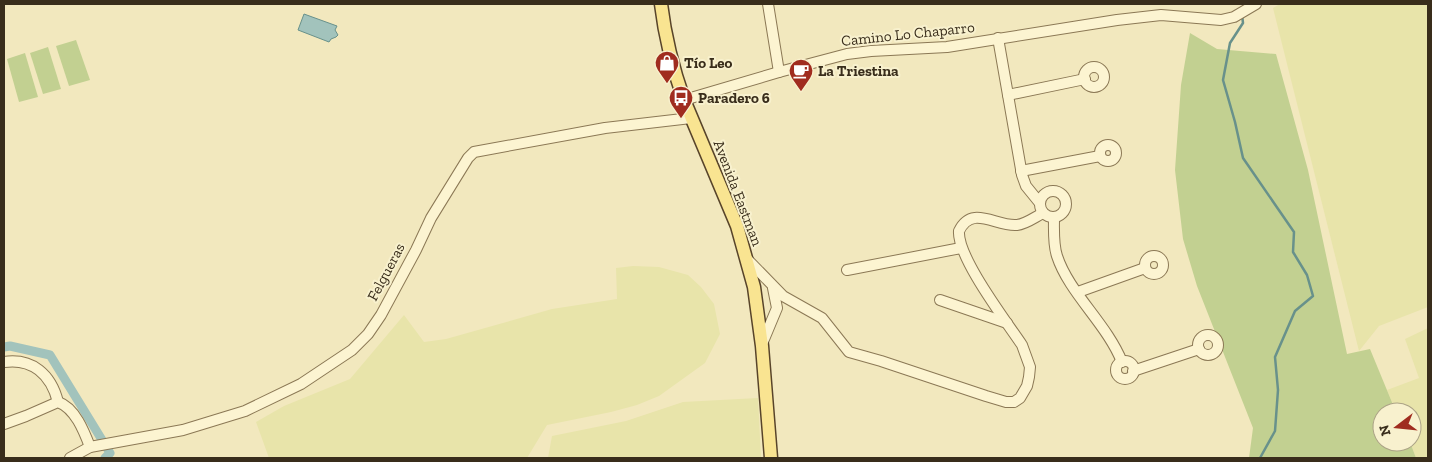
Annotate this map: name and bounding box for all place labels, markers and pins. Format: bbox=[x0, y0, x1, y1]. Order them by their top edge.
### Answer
shop icon: Tío Leo bbox=[654, 50, 680, 84]
place label: Tío Leo bbox=[684, 54, 733, 72]
cafe icon: La Triestina bbox=[788, 58, 814, 92]
place label: La Triestina bbox=[818, 62, 899, 80]
bus stop icon: Paradero 6 bbox=[668, 85, 694, 119]
place label: Paradero 6 bbox=[698, 89, 770, 107]

